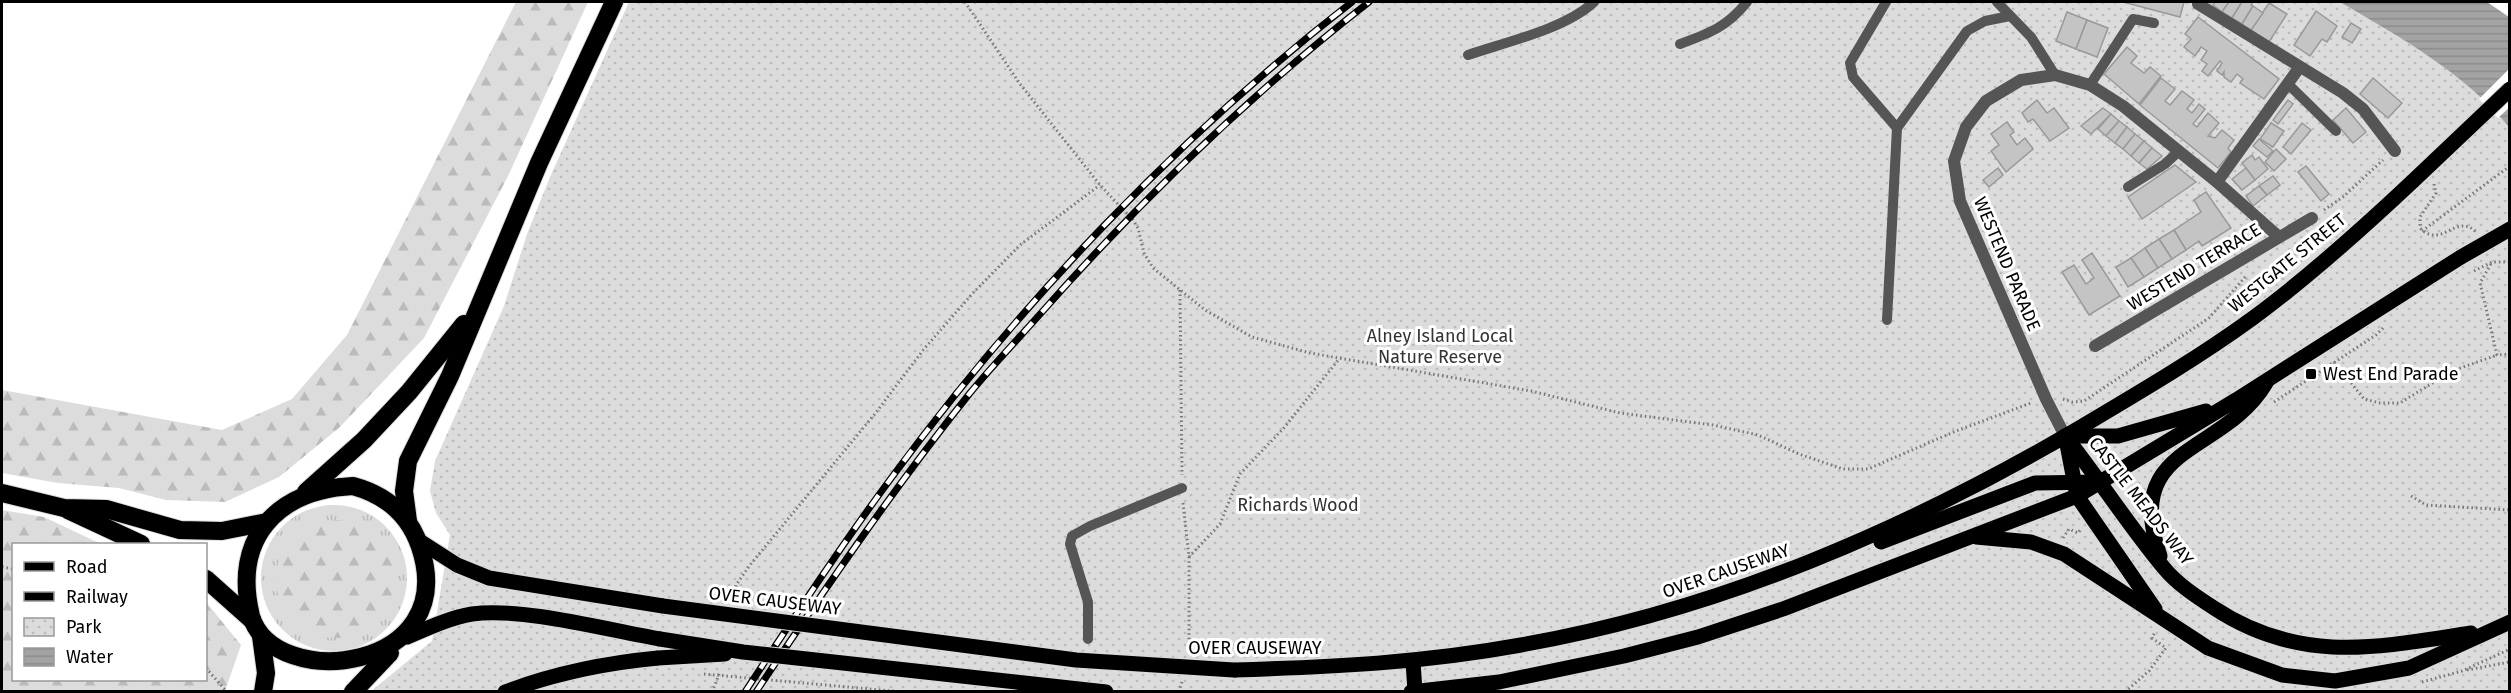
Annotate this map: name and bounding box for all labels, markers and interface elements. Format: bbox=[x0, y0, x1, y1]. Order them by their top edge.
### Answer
street label: WESTEND PARADE bbox=[1969, 194, 2045, 334]
street label: WESTGATE STREET bbox=[2224, 208, 2351, 317]
street label: WESTEND TERRACE bbox=[2123, 218, 2265, 316]
park label: Alney Island Local Nature Reserve bbox=[1367, 325, 1513, 368]
place label: West End Parade bbox=[2323, 363, 2459, 385]
marker: West End Parade bbox=[2304, 367, 2318, 381]
street label: CASTLE MEADS WAY bbox=[2084, 432, 2198, 570]
park label: Richards Wood bbox=[1237, 494, 1359, 516]
street label: OVER CAUSEWAY bbox=[1659, 539, 1793, 603]
legend bbox=[12, 543, 207, 681]
text: Road bbox=[66, 556, 108, 578]
street label: OVER CAUSEWAY bbox=[708, 582, 843, 620]
text: Railway bbox=[66, 586, 128, 608]
text: Park bbox=[66, 616, 102, 638]
street label: OVER CAUSEWAY bbox=[1188, 637, 1322, 659]
text: Water bbox=[66, 646, 113, 668]

